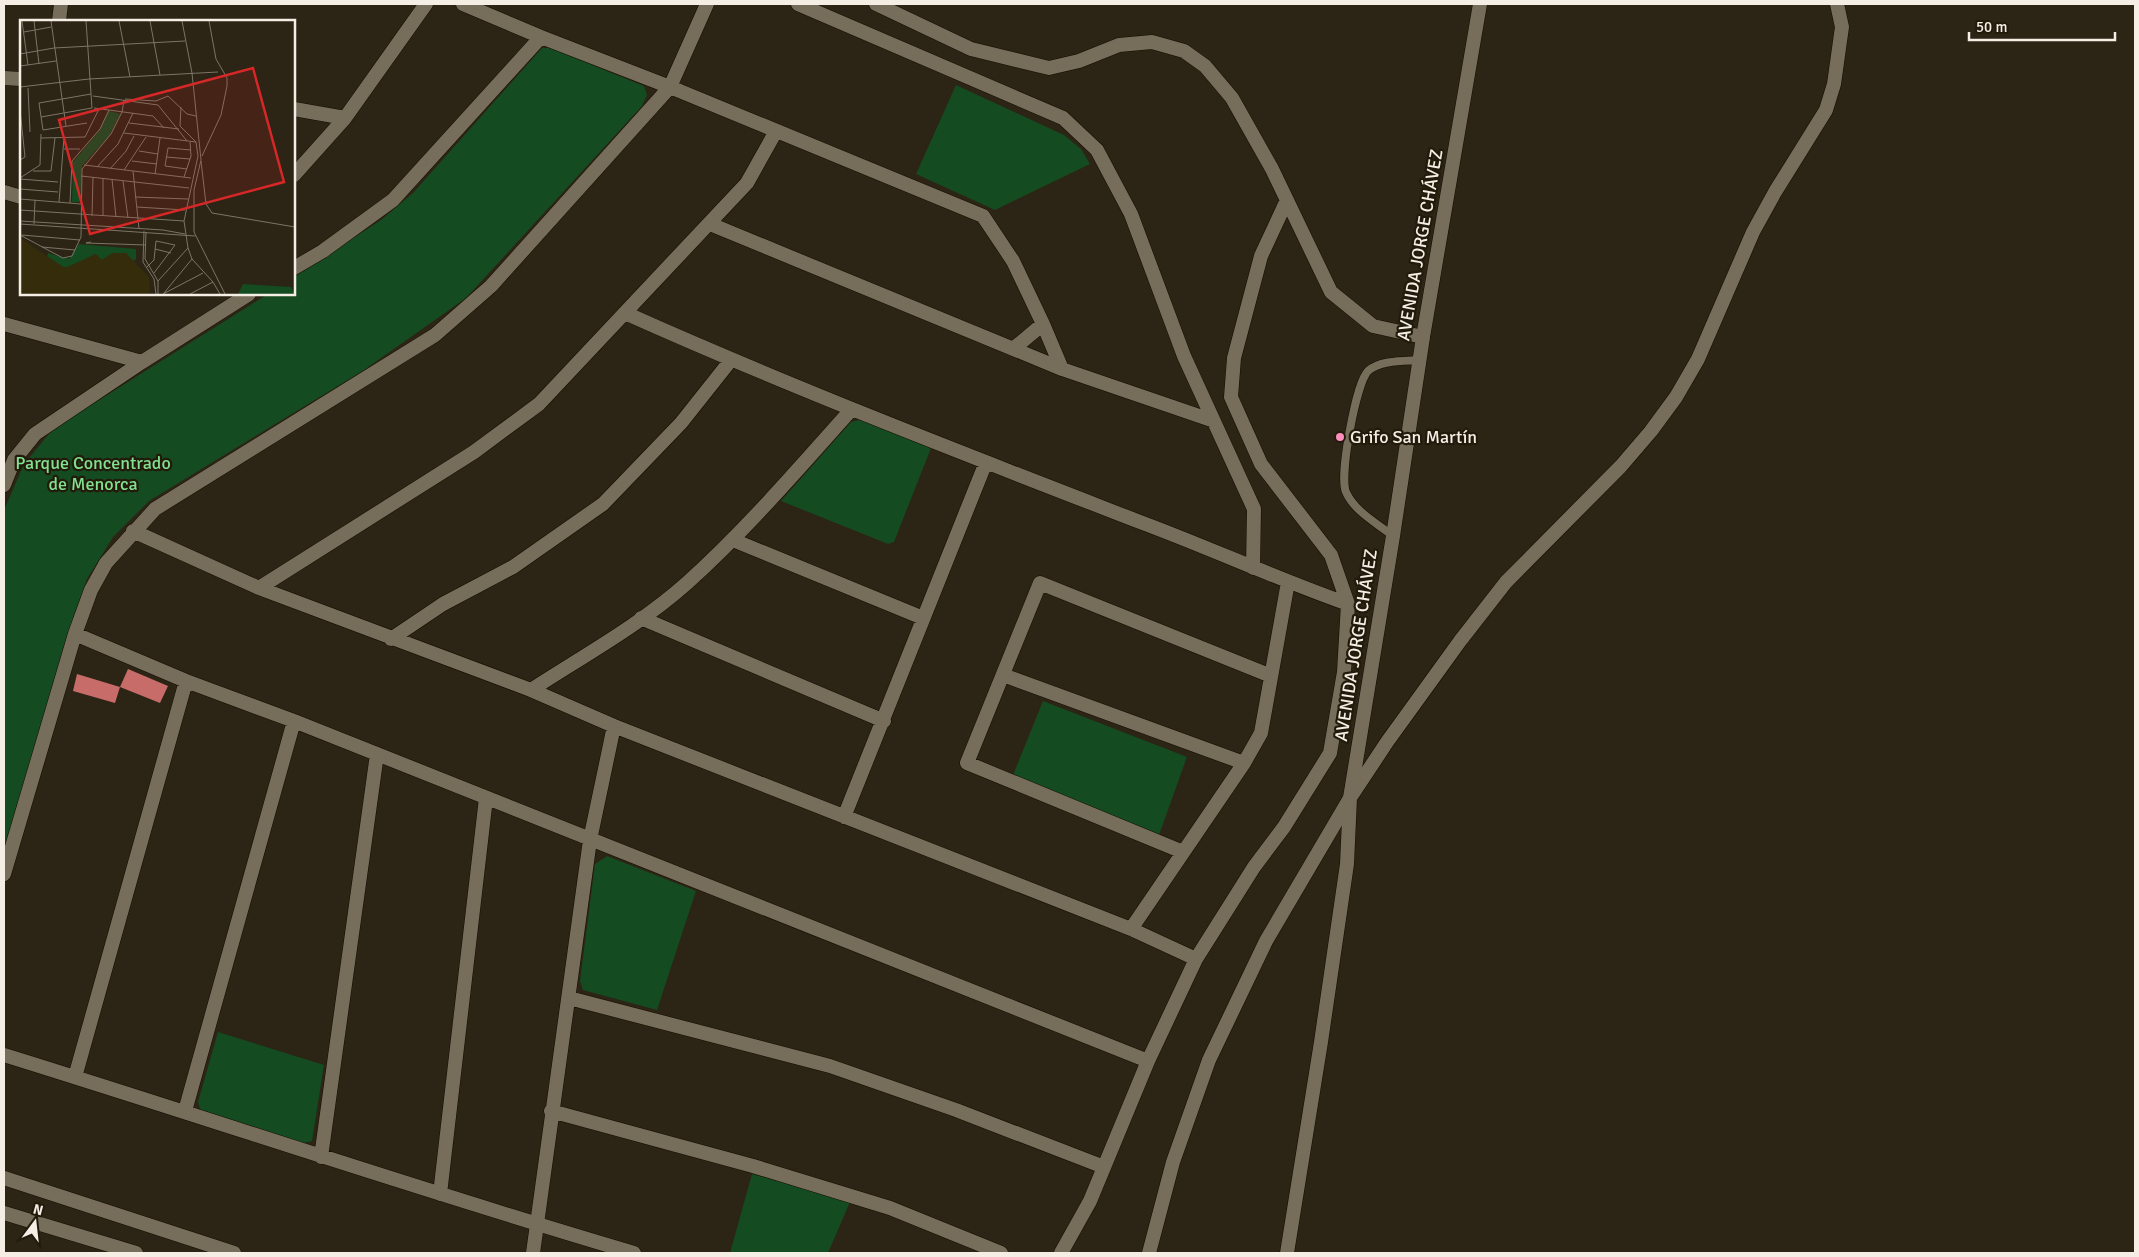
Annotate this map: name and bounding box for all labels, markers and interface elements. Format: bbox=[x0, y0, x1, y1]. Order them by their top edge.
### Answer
scale bar bbox=[1969, 10, 2115, 42]
text: 50 m bbox=[1976, 18, 2007, 36]
inset map bbox=[20, 20, 295, 295]
street label: AVENIDA JORGE CHÁVEZ bbox=[1392, 147, 1448, 343]
place label: Grifo San Martín bbox=[1350, 426, 1477, 448]
marker: Grifo San Martín bbox=[1334, 431, 1346, 443]
park label: Parque Concentrado de Menorca bbox=[15, 452, 171, 495]
street label: AVENIDA JORGE CHÁVEZ bbox=[1330, 547, 1382, 743]
north arrow bbox=[10, 1197, 60, 1247]
text: N bbox=[31, 1200, 45, 1219]

